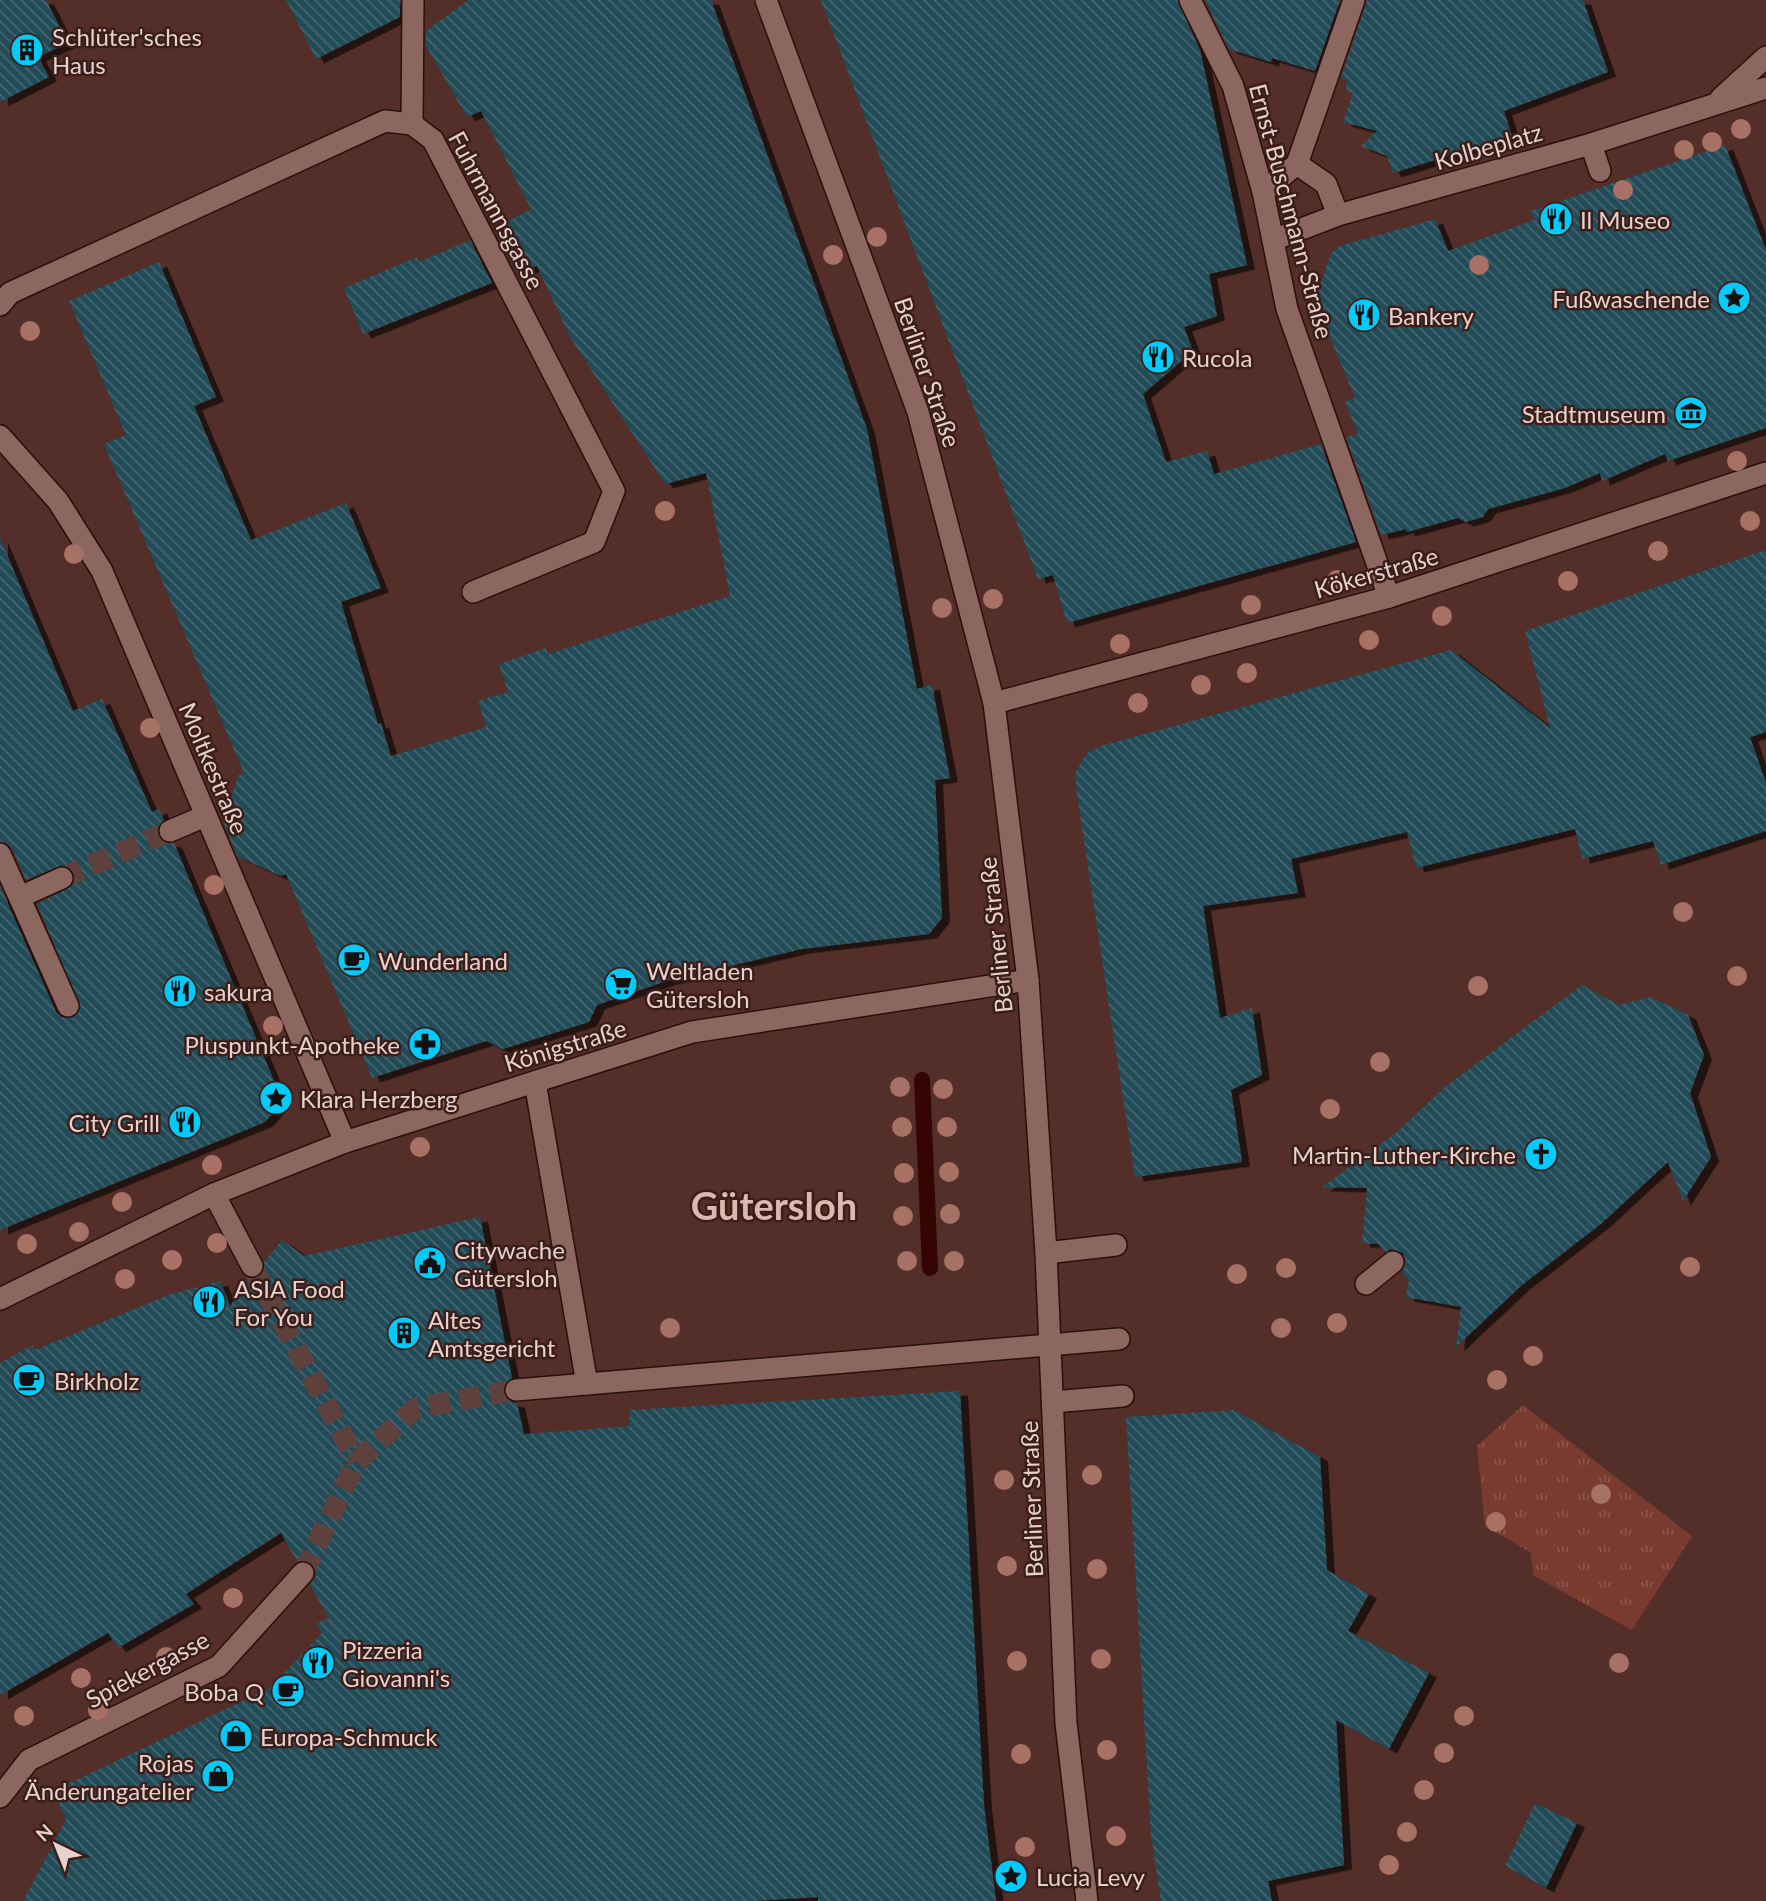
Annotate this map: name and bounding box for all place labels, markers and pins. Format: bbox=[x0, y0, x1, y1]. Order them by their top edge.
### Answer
place label: Schlüter'sches Haus bbox=[52, 22, 202, 79]
building icon: Schlüter'sches Haus bbox=[8, 31, 46, 69]
restaurant icon: Il Museo bbox=[1537, 200, 1575, 238]
place label: Il Museo bbox=[1580, 205, 1670, 234]
place icon: Fußwaschende bbox=[1715, 279, 1753, 317]
place label: Fußwaschende bbox=[1552, 284, 1710, 313]
restaurant icon: Bankery bbox=[1345, 296, 1383, 334]
place label: Bankery bbox=[1388, 301, 1475, 330]
restaurant icon: Rucola bbox=[1139, 338, 1177, 376]
place label: Rucola bbox=[1182, 343, 1252, 372]
museum icon: Stadtmuseum bbox=[1672, 394, 1710, 432]
place label: Stadtmuseum bbox=[1522, 399, 1666, 428]
cafe icon: Wunderland bbox=[335, 941, 373, 979]
place label: Wunderland bbox=[378, 946, 508, 975]
place label: Weltladen Gütersloh bbox=[646, 956, 754, 1013]
supermarket icon: Weltladen Gütersloh bbox=[602, 965, 640, 1003]
restaurant icon: sakura bbox=[161, 972, 199, 1010]
place label: sakura bbox=[204, 977, 272, 1006]
pharmacy icon: Pluspunkt-Apotheke bbox=[406, 1025, 444, 1063]
place label: Pluspunkt-Apotheke bbox=[184, 1030, 400, 1059]
place icon: Klara Herzberg bbox=[257, 1079, 295, 1117]
place label: Klara Herzberg bbox=[300, 1084, 457, 1113]
restaurant icon: City Grill bbox=[166, 1103, 204, 1141]
place label: City Grill bbox=[69, 1108, 160, 1137]
church icon: Martin-Luther-Kirche bbox=[1522, 1135, 1560, 1173]
place label: Martin-Luther-Kirche bbox=[1292, 1140, 1516, 1169]
place label: Citywache Gütersloh bbox=[454, 1235, 565, 1292]
public building icon: Citywache Gütersloh bbox=[411, 1244, 449, 1282]
place label: ASIA Food For You bbox=[234, 1274, 345, 1331]
restaurant icon: ASIA Food For You bbox=[190, 1283, 228, 1321]
place label: Altes Amtsgericht bbox=[428, 1305, 556, 1362]
building icon: Altes Amtsgericht bbox=[385, 1314, 423, 1352]
cafe icon: Birkholz bbox=[10, 1361, 48, 1399]
place label: Birkholz bbox=[54, 1366, 140, 1395]
place label: Pizzeria Giovanni's bbox=[342, 1635, 450, 1692]
restaurant icon: Pizzeria Giovanni's bbox=[299, 1644, 337, 1682]
cafe icon: Boba Q bbox=[269, 1672, 307, 1710]
place label: Boba Q bbox=[184, 1677, 264, 1706]
shop icon: Europa-Schmuck bbox=[217, 1717, 255, 1755]
place label: Europa-Schmuck bbox=[260, 1722, 438, 1751]
place label: Rojas Änderungatelier bbox=[24, 1748, 194, 1805]
shop icon: Rojas Änderungatelier bbox=[199, 1757, 237, 1795]
place icon: Lucia Levy bbox=[992, 1857, 1030, 1895]
place label: Lucia Levy bbox=[1036, 1862, 1146, 1891]

